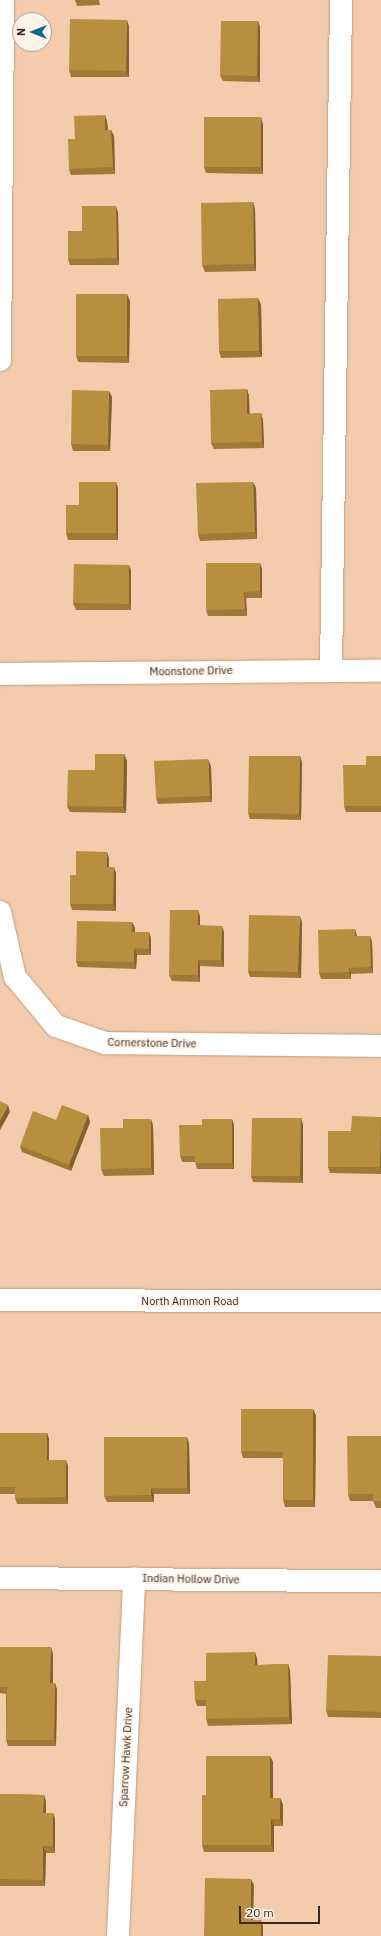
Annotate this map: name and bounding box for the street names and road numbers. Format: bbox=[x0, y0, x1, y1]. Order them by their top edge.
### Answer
street label: Moonstone Drive bbox=[149, 664, 233, 678]
street label: Cornerstone Drive bbox=[107, 1036, 197, 1050]
street label: North Ammon Road bbox=[141, 1294, 239, 1308]
street label: Indian Hollow Drive bbox=[142, 1572, 240, 1586]
street label: Sparrow Hawk Drive bbox=[117, 1707, 135, 1807]

